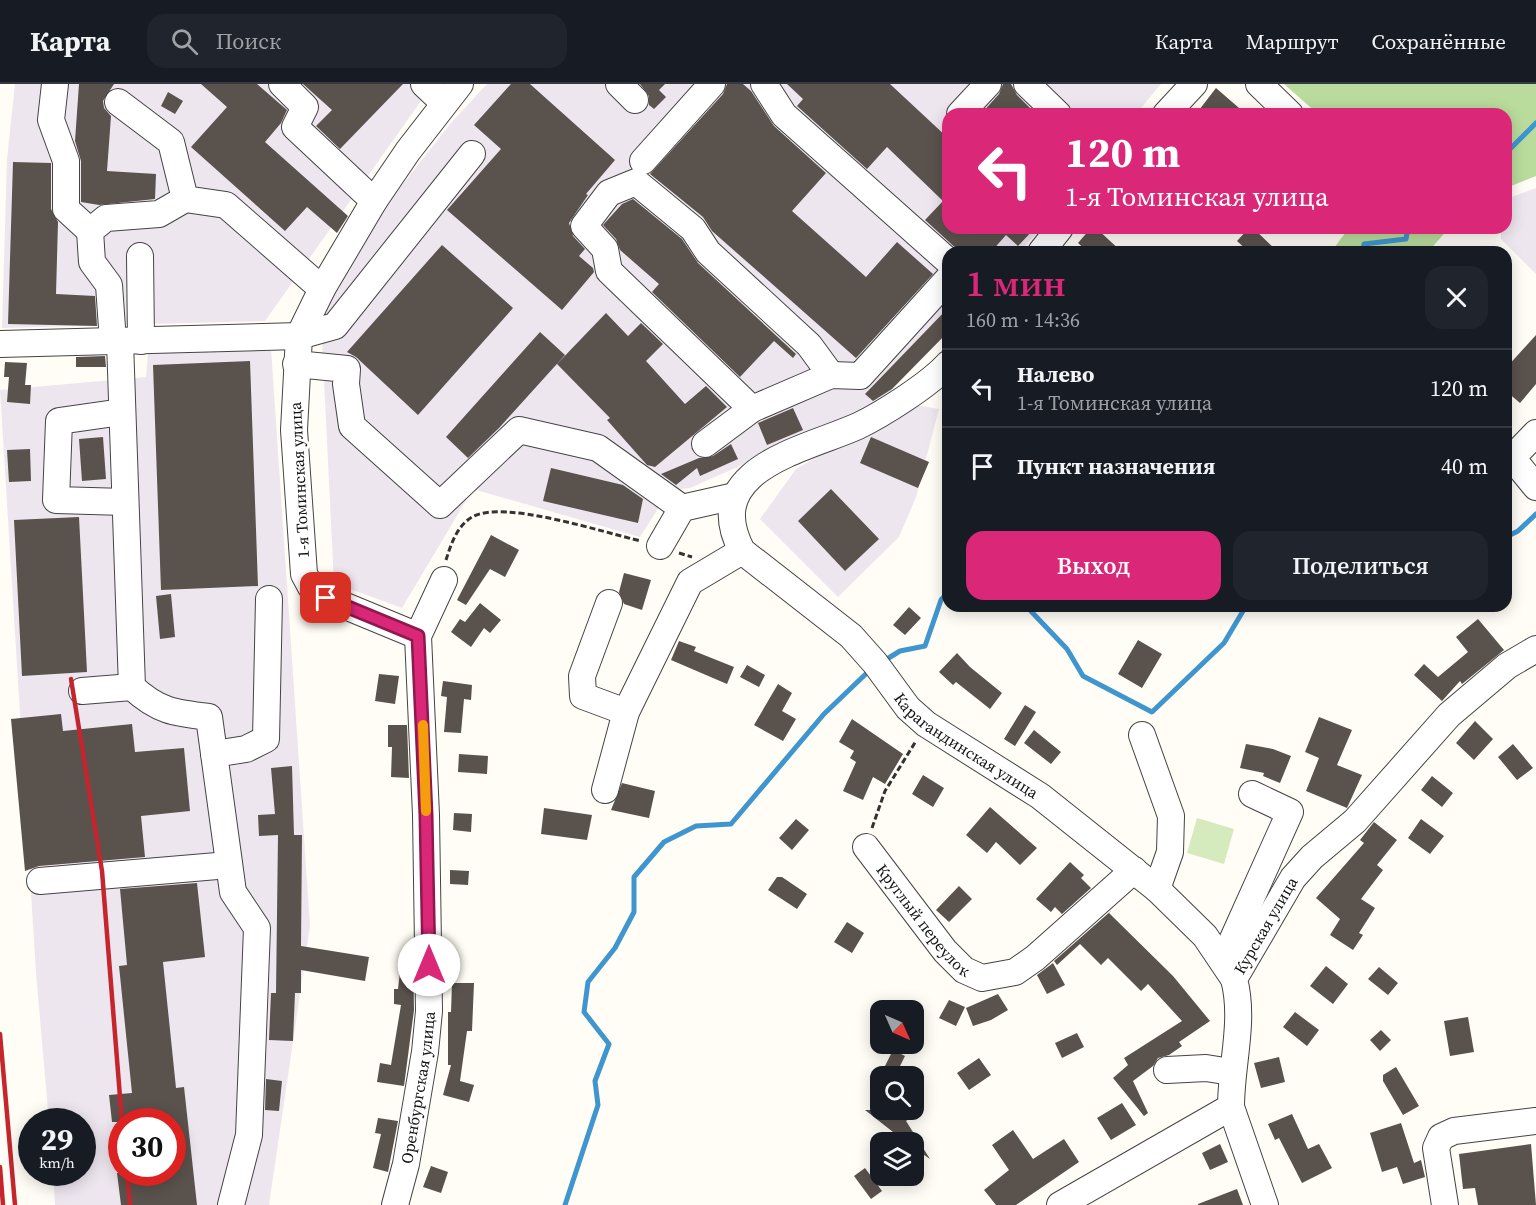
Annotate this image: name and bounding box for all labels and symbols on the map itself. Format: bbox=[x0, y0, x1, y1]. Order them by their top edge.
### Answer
street label: 1-я Томинская улица bbox=[284, 401, 314, 559]
pin bbox=[300, 572, 351, 623]
street label: Карагандинская улица bbox=[889, 688, 1044, 804]
street label: Круглый переулок bbox=[872, 859, 973, 982]
street label: Курская улица bbox=[1228, 872, 1303, 978]
position arrow bbox=[397, 933, 461, 997]
north arrow bbox=[870, 1000, 924, 1054]
street label: Оренбургская улица bbox=[395, 1009, 440, 1165]
speed limit sign: 30 bbox=[108, 1108, 186, 1186]

